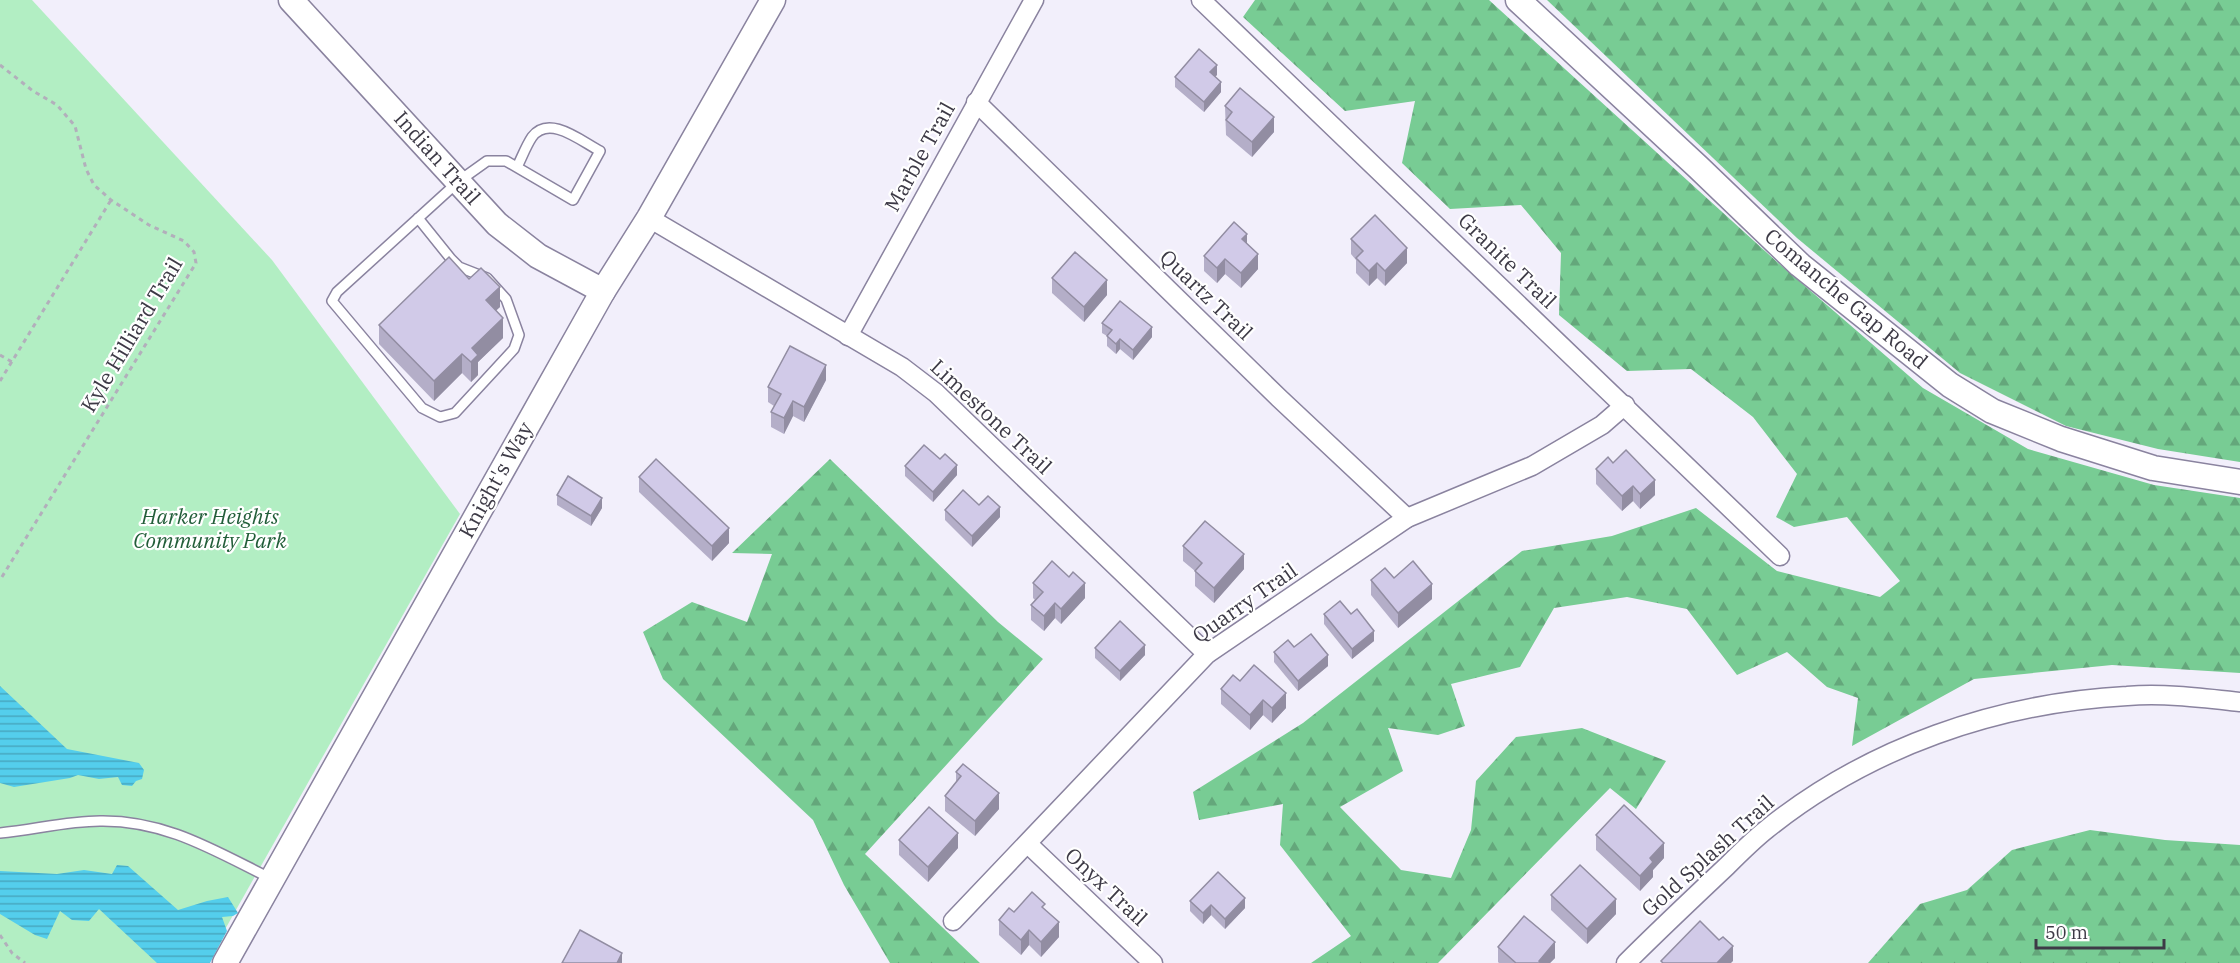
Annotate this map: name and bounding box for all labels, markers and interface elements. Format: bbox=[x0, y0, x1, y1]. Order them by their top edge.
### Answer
street label: Marble Trail bbox=[878, 97, 961, 216]
street label: Indian Trail bbox=[388, 105, 487, 210]
street label: Granite Trail bbox=[1452, 206, 1563, 314]
street label: Comanche Gap Road bbox=[1759, 222, 1934, 375]
street label: Quartz Trail bbox=[1154, 243, 1259, 346]
street label: Kyle Hilliard Trail bbox=[74, 252, 188, 417]
street label: Limestone Trail bbox=[925, 353, 1058, 480]
street label: Knight's Way bbox=[452, 416, 539, 543]
park label: Harker Heights Community Park bbox=[133, 502, 288, 554]
street label: Quarry Trail bbox=[1186, 556, 1302, 649]
street label: Gold Splash Trail bbox=[1635, 788, 1780, 922]
street label: Onyx Trail bbox=[1059, 841, 1154, 932]
scale bar bbox=[2036, 912, 2164, 950]
text: 50 m bbox=[2045, 921, 2088, 944]

